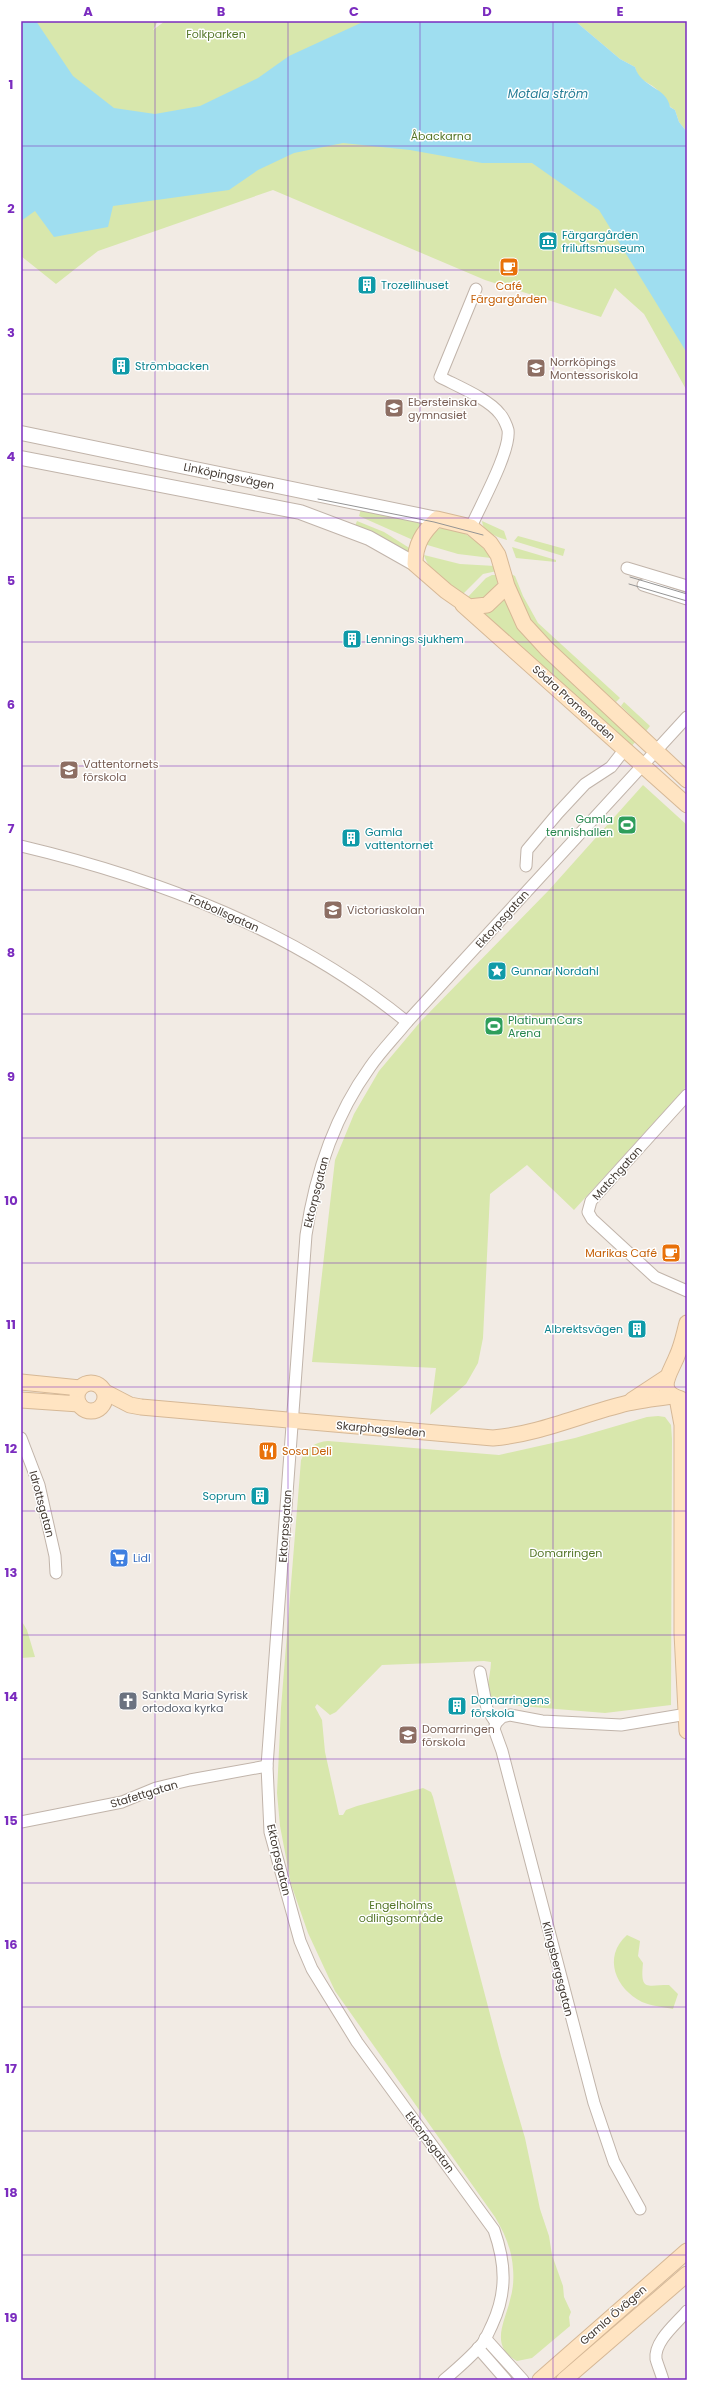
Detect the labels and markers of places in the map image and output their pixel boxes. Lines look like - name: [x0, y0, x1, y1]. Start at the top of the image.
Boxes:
- place label: Färgargården friluftsmuseum: [562, 227, 645, 256]
- museum icon: Färgargården friluftsmuseum: [537, 230, 559, 252]
- cafe icon: Café Färgargården: [498, 256, 520, 278]
- building icon: Trozellihuset: [356, 274, 378, 296]
- place label: Trozellihuset: [381, 277, 449, 293]
- place label: Café Färgargården: [471, 278, 547, 307]
- place label: Norrköpings Montessoriskola: [550, 354, 638, 383]
- building icon: Strömbacken: [110, 355, 132, 377]
- school or university icon: Norrköpings Montessoriskola: [525, 357, 547, 379]
- place label: Strömbacken: [135, 358, 209, 374]
- place label: Ebersteinska gymnasiet: [408, 394, 477, 423]
- school or university icon: Ebersteinska gymnasiet: [383, 397, 405, 419]
- building icon: Lennings sjukhem: [341, 628, 363, 650]
- place label: Lennings sjukhem: [366, 631, 464, 647]
- place label: Vattentornets förskola: [83, 756, 159, 785]
- school or university icon: Vattentornets förskola: [58, 759, 80, 781]
- place label: Gamla tennishallen: [546, 811, 613, 840]
- sports icon: Gamla tennishallen: [616, 814, 638, 836]
- place label: Gamla vattentornet: [365, 824, 434, 853]
- building icon: Gamla vattentornet: [340, 827, 362, 849]
- school or university icon: Victoriaskolan: [322, 899, 344, 921]
- place label: Victoriaskolan: [347, 902, 425, 918]
- place icon: Gunnar Nordahl: [486, 960, 508, 982]
- place label: Gunnar Nordahl: [511, 963, 599, 979]
- place label: PlatinumCars Arena: [508, 1012, 583, 1041]
- sports icon: PlatinumCars Arena: [483, 1015, 505, 1037]
- cafe icon: Marikas Café: [660, 1242, 682, 1264]
- place label: Marikas Café: [585, 1245, 657, 1261]
- building icon: Albrektsvägen: [626, 1318, 648, 1340]
- place label: Albrektsvägen: [544, 1321, 623, 1337]
- restaurant icon: Sosa Deli: [257, 1440, 279, 1462]
- place label: Sosa Deli: [282, 1443, 332, 1459]
- building icon: Soprum: [249, 1485, 271, 1507]
- place label: Soprum: [203, 1488, 246, 1504]
- supermarket icon: Lidl: [108, 1547, 130, 1569]
- place label: Lidl: [133, 1550, 151, 1566]
- place label: Sankta Maria Syrisk ortodoxa kyrka: [142, 1687, 248, 1716]
- church icon: Sankta Maria Syrisk ortodoxa kyrka: [117, 1690, 139, 1712]
- place label: Domarringens förskola: [471, 1692, 550, 1721]
- building icon: Domarringens förskola: [446, 1695, 468, 1717]
- place label: Domarringen förskola: [422, 1721, 495, 1750]
- school or university icon: Domarringen förskola: [397, 1724, 419, 1746]

